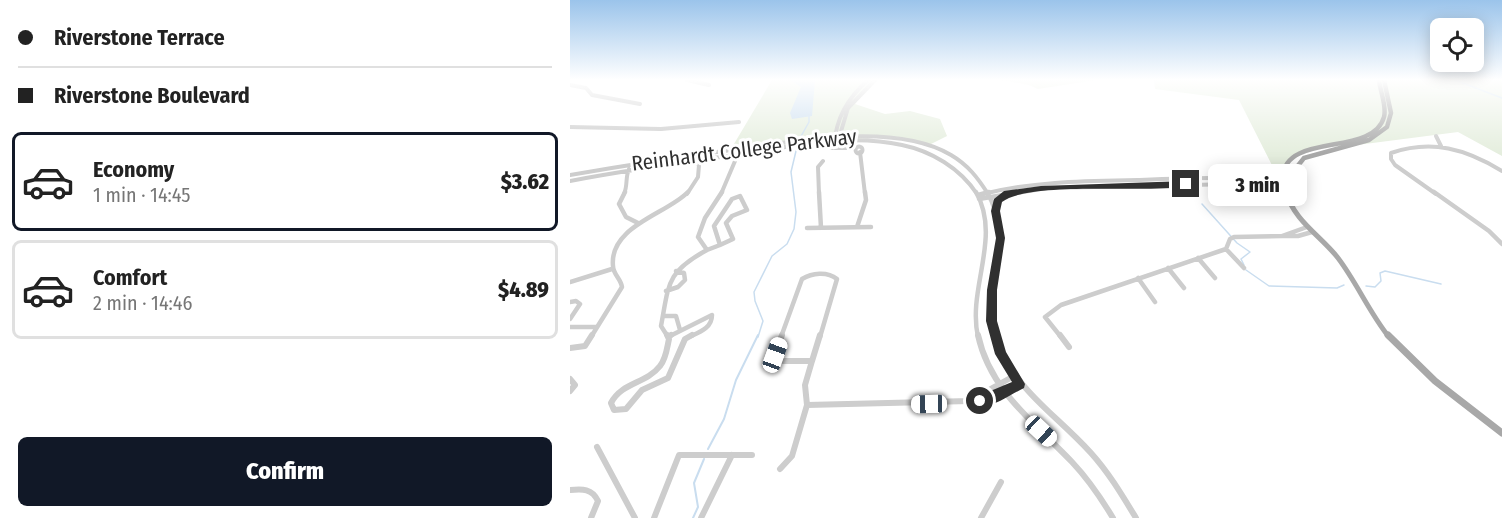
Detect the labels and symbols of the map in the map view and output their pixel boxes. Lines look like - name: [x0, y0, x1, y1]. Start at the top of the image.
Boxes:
- street label: Reinhardt College Parkway: [630, 123, 859, 177]
- callout: 3 min: [1207, 163, 1306, 205]
- route end: [1172, 170, 1199, 197]
- car: [760, 335, 790, 375]
- route start: [966, 387, 993, 414]
- car: [911, 395, 947, 413]
- car: [1022, 412, 1060, 450]

